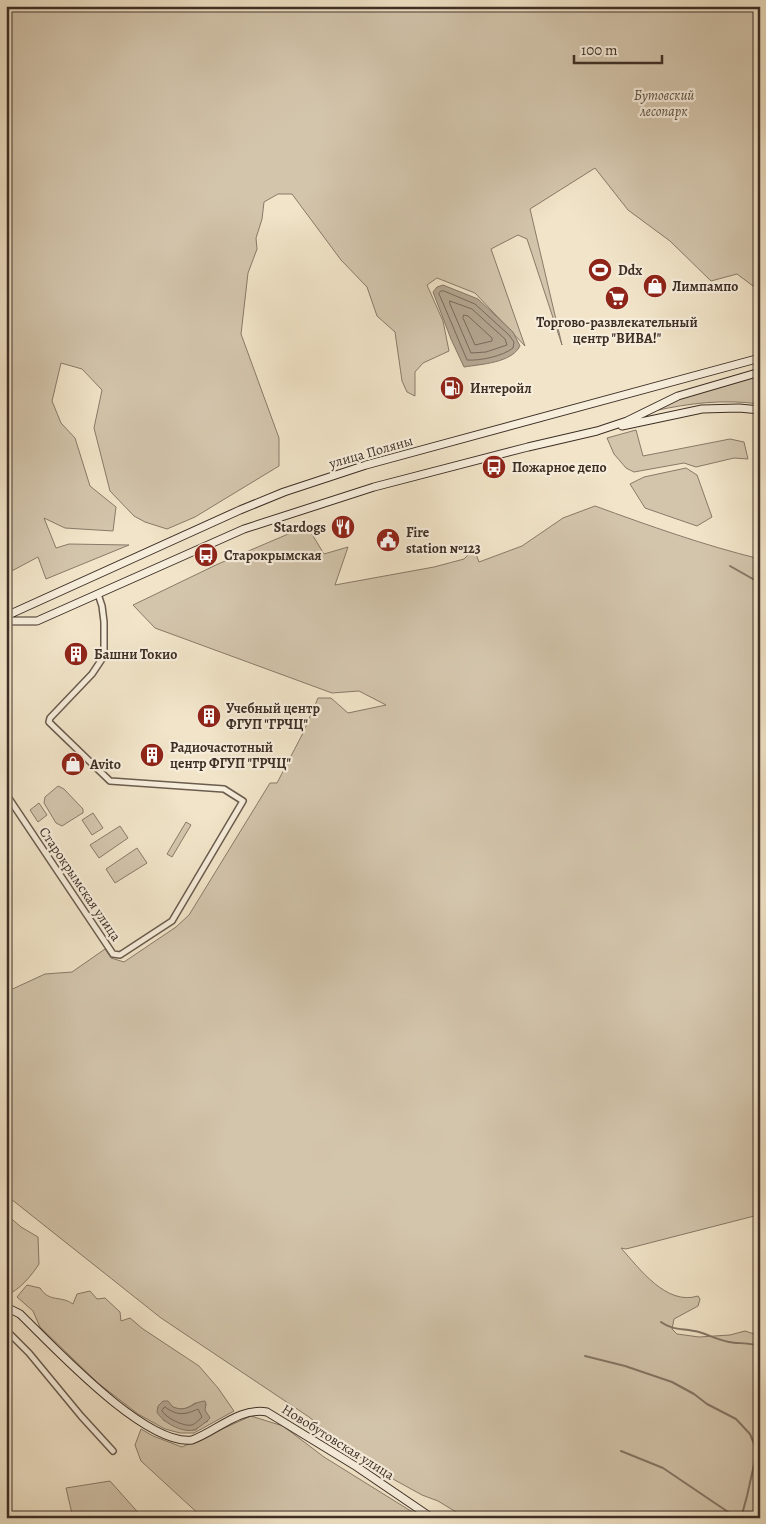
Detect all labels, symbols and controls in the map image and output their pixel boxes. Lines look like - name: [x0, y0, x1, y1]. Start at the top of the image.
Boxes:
- scale bar: [574, 32, 661, 64]
- text: 100 m: [581, 40, 618, 60]
- park label: Бутовский лесопарк: [634, 86, 694, 121]
- sports icon: Ddx: [587, 257, 613, 283]
- place label: Ddx: [618, 261, 642, 280]
- shop icon: Лимпампо: [642, 273, 668, 299]
- place label: Лимпампо: [672, 277, 738, 296]
- supermarket icon: Торгово-развлекательный центр "ВИВА!": [604, 285, 630, 311]
- place label: Торгово-развлекательный центр "ВИВА!": [536, 313, 698, 348]
- fuel station icon: Интеройл: [439, 375, 465, 401]
- place label: Интеройл: [470, 379, 532, 398]
- street label: улица Поляны: [326, 431, 415, 473]
- bus stop icon: Пожарное депо: [481, 454, 507, 480]
- place label: Пожарное депо: [512, 458, 607, 477]
- restaurant icon: Stardogs: [330, 514, 356, 540]
- place label: Stardogs: [274, 518, 326, 537]
- place label: Fire station №123: [406, 523, 481, 558]
- public building icon: Fire station №123: [375, 527, 401, 553]
- bus stop icon: Старокрымская: [193, 542, 219, 568]
- place label: Старокрымская: [224, 546, 322, 565]
- building icon: Башни Токио: [63, 641, 89, 667]
- place label: Башни Токио: [94, 645, 177, 664]
- place label: Учебный центр ФГУП "ГРЧЦ": [226, 699, 320, 734]
- building icon: Учебный центр ФГУП "ГРЧЦ": [196, 703, 222, 729]
- place label: Радиочастотный центр ФГУП "ГРЧЦ": [170, 738, 291, 773]
- building icon: Радиочастотный центр ФГУП "ГРЧЦ": [139, 742, 165, 768]
- shop icon: Avito: [60, 751, 86, 777]
- place label: Avito: [89, 755, 121, 774]
- street label: Старокрымская улица: [35, 823, 126, 945]
- street label: Новобутовская улица: [278, 1400, 398, 1485]

